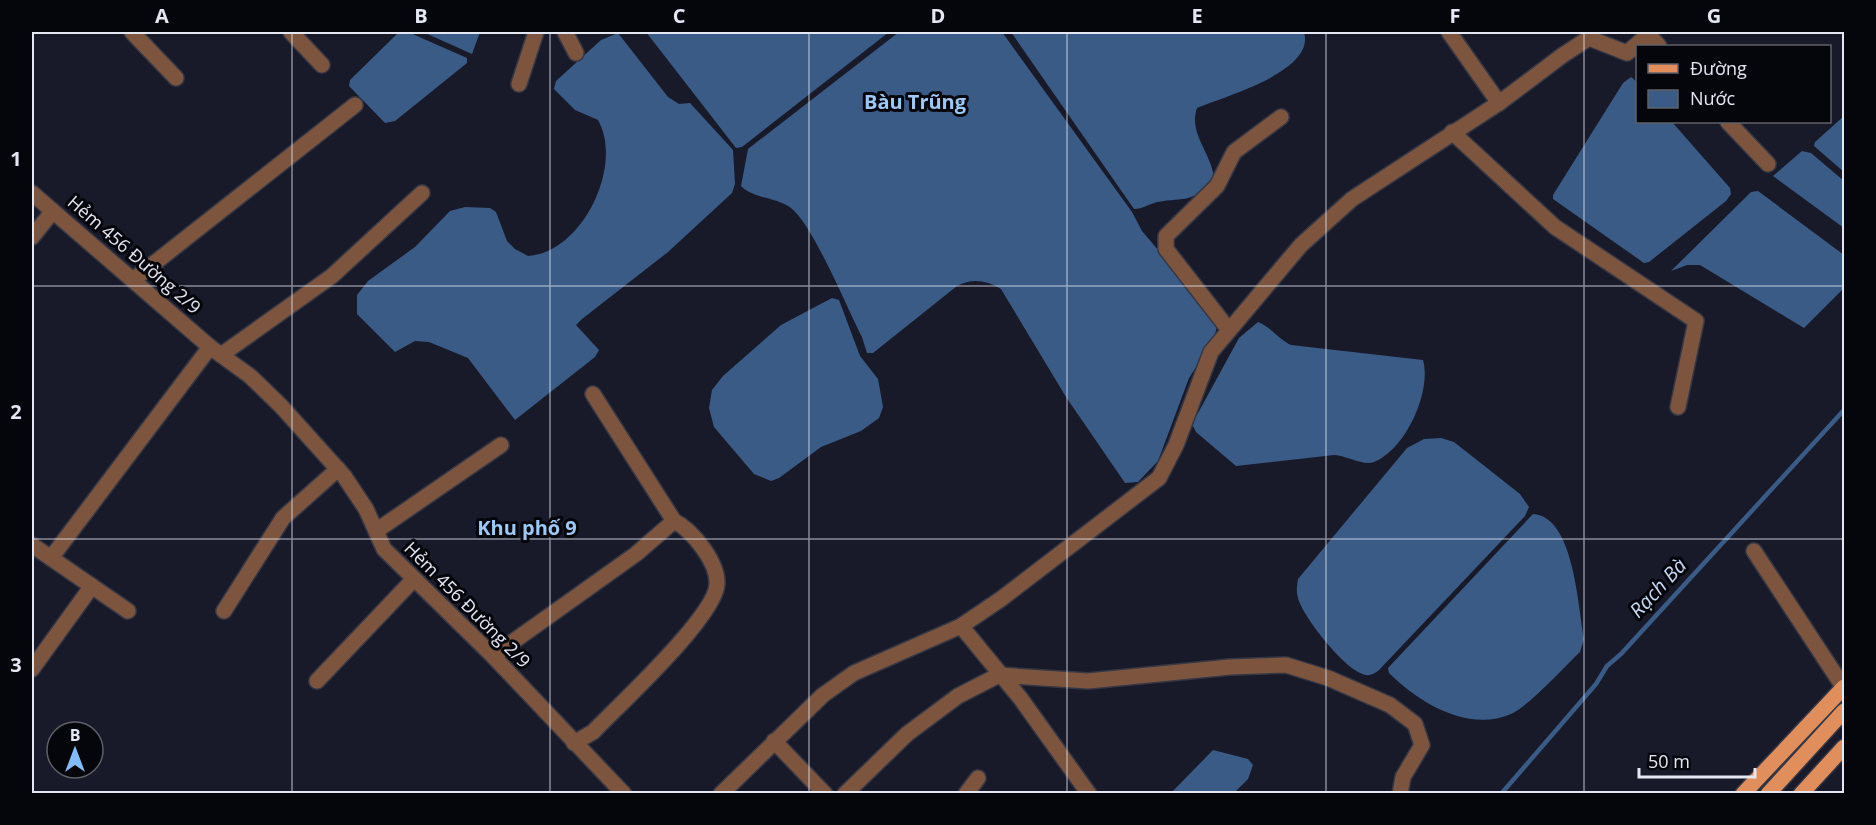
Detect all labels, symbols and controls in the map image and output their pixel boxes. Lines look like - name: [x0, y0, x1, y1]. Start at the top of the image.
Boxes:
- text: A: [155, 2, 169, 29]
- text: B: [414, 2, 428, 29]
- text: C: [673, 2, 686, 29]
- text: D: [931, 2, 945, 29]
- text: E: [1191, 2, 1203, 29]
- text: F: [1450, 2, 1460, 29]
- text: G: [1707, 2, 1721, 29]
- legend: [1636, 45, 1831, 123]
- text: Đường: [1690, 56, 1747, 80]
- text: Nước: [1690, 86, 1735, 110]
- district label: Bàu Trũng: [864, 88, 967, 115]
- text: 1: [10, 145, 22, 172]
- street label: Hẻm 456 Đường 2/9: [63, 190, 206, 319]
- text: 2: [10, 398, 22, 425]
- district label: Khu phố 9: [477, 514, 577, 541]
- street label: Hẻm 456 Đường 2/9: [399, 536, 536, 673]
- water label: Rạch Bà: [1623, 552, 1692, 623]
- text: 3: [10, 651, 22, 678]
- north arrow: [45, 720, 105, 780]
- text: B: [70, 724, 80, 746]
- scale bar: [1639, 741, 1754, 779]
- text: 50 m: [1648, 749, 1690, 773]

